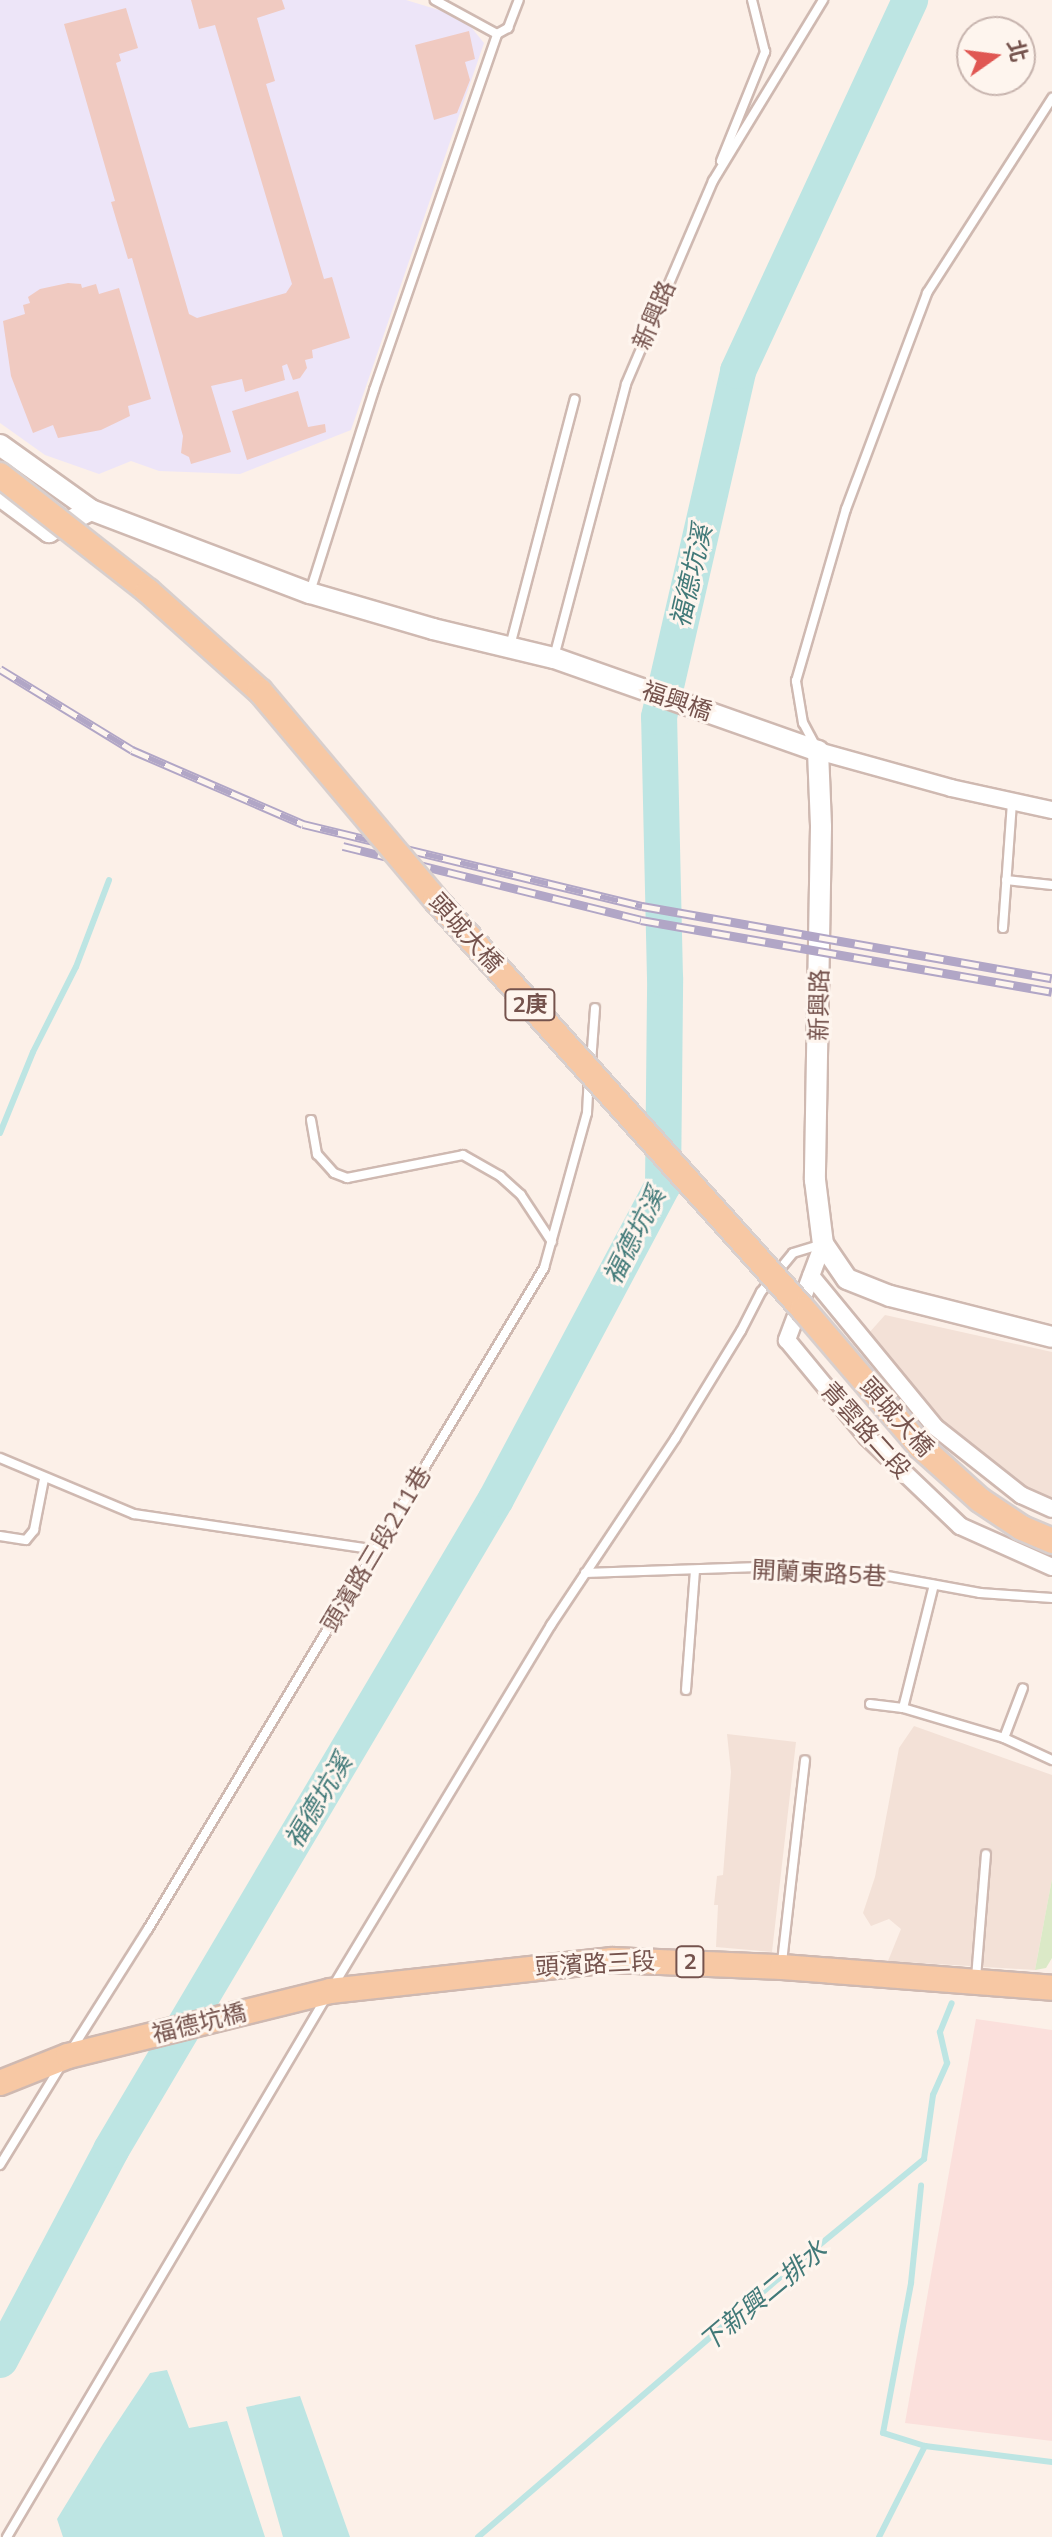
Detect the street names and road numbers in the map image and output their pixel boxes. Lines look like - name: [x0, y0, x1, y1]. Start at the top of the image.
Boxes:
- street label: 新興路: [627, 276, 681, 354]
- street label: 福興橋: [638, 676, 716, 726]
- street label: 頭城大橋: [423, 888, 509, 978]
- street label: 新興路: [804, 969, 834, 1041]
- road number: 2庚: [504, 987, 556, 1023]
- street label: 頭城大橋: [854, 1372, 940, 1462]
- street label: 青雲路二段: [815, 1376, 917, 1484]
- street label: 頭濱路三段211巷: [315, 1461, 437, 1637]
- street label: 開蘭東路5巷: [751, 1555, 887, 1591]
- road number: 2: [674, 1944, 706, 1980]
- street label: 頭濱路三段: [534, 1946, 656, 1982]
- street label: 福德坑橋: [149, 1997, 249, 2049]

